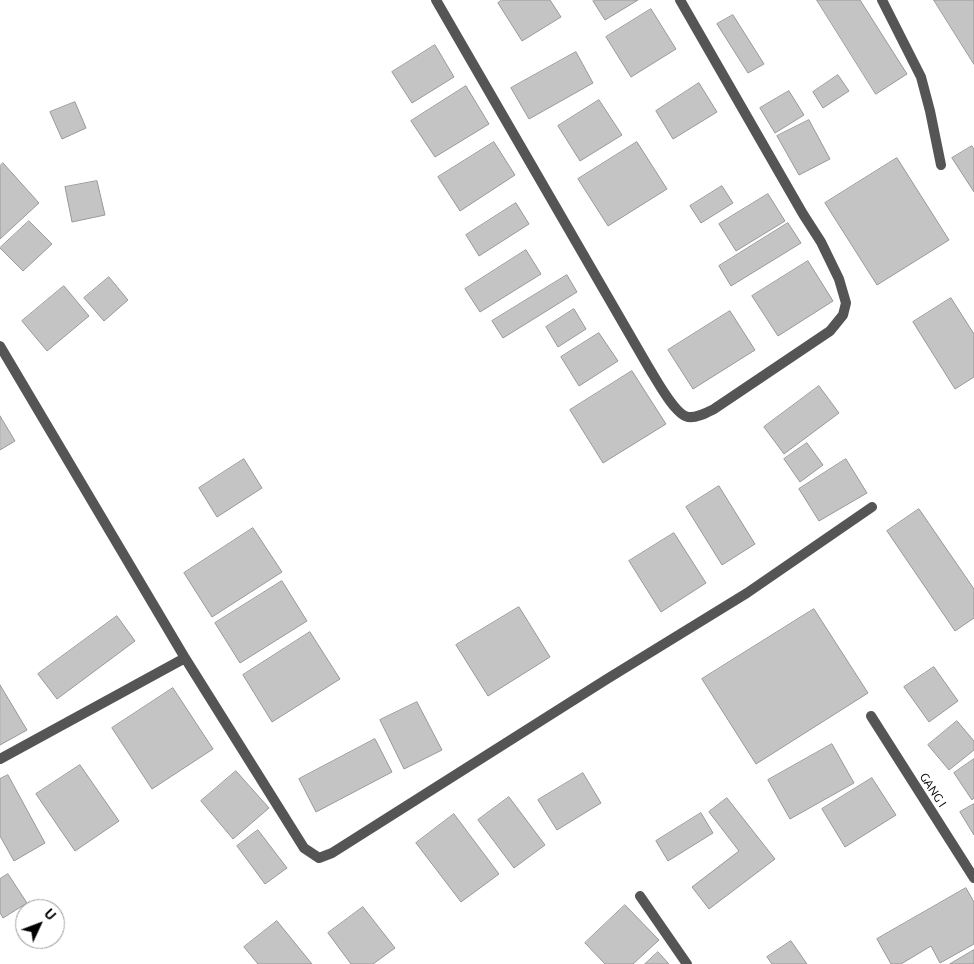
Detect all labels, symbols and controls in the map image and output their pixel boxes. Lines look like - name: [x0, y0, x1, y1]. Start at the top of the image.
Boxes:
- street label: GANG I: [917, 770, 949, 810]
- north arrow: [15, 899, 65, 949]
- text: U: [41, 905, 59, 923]

